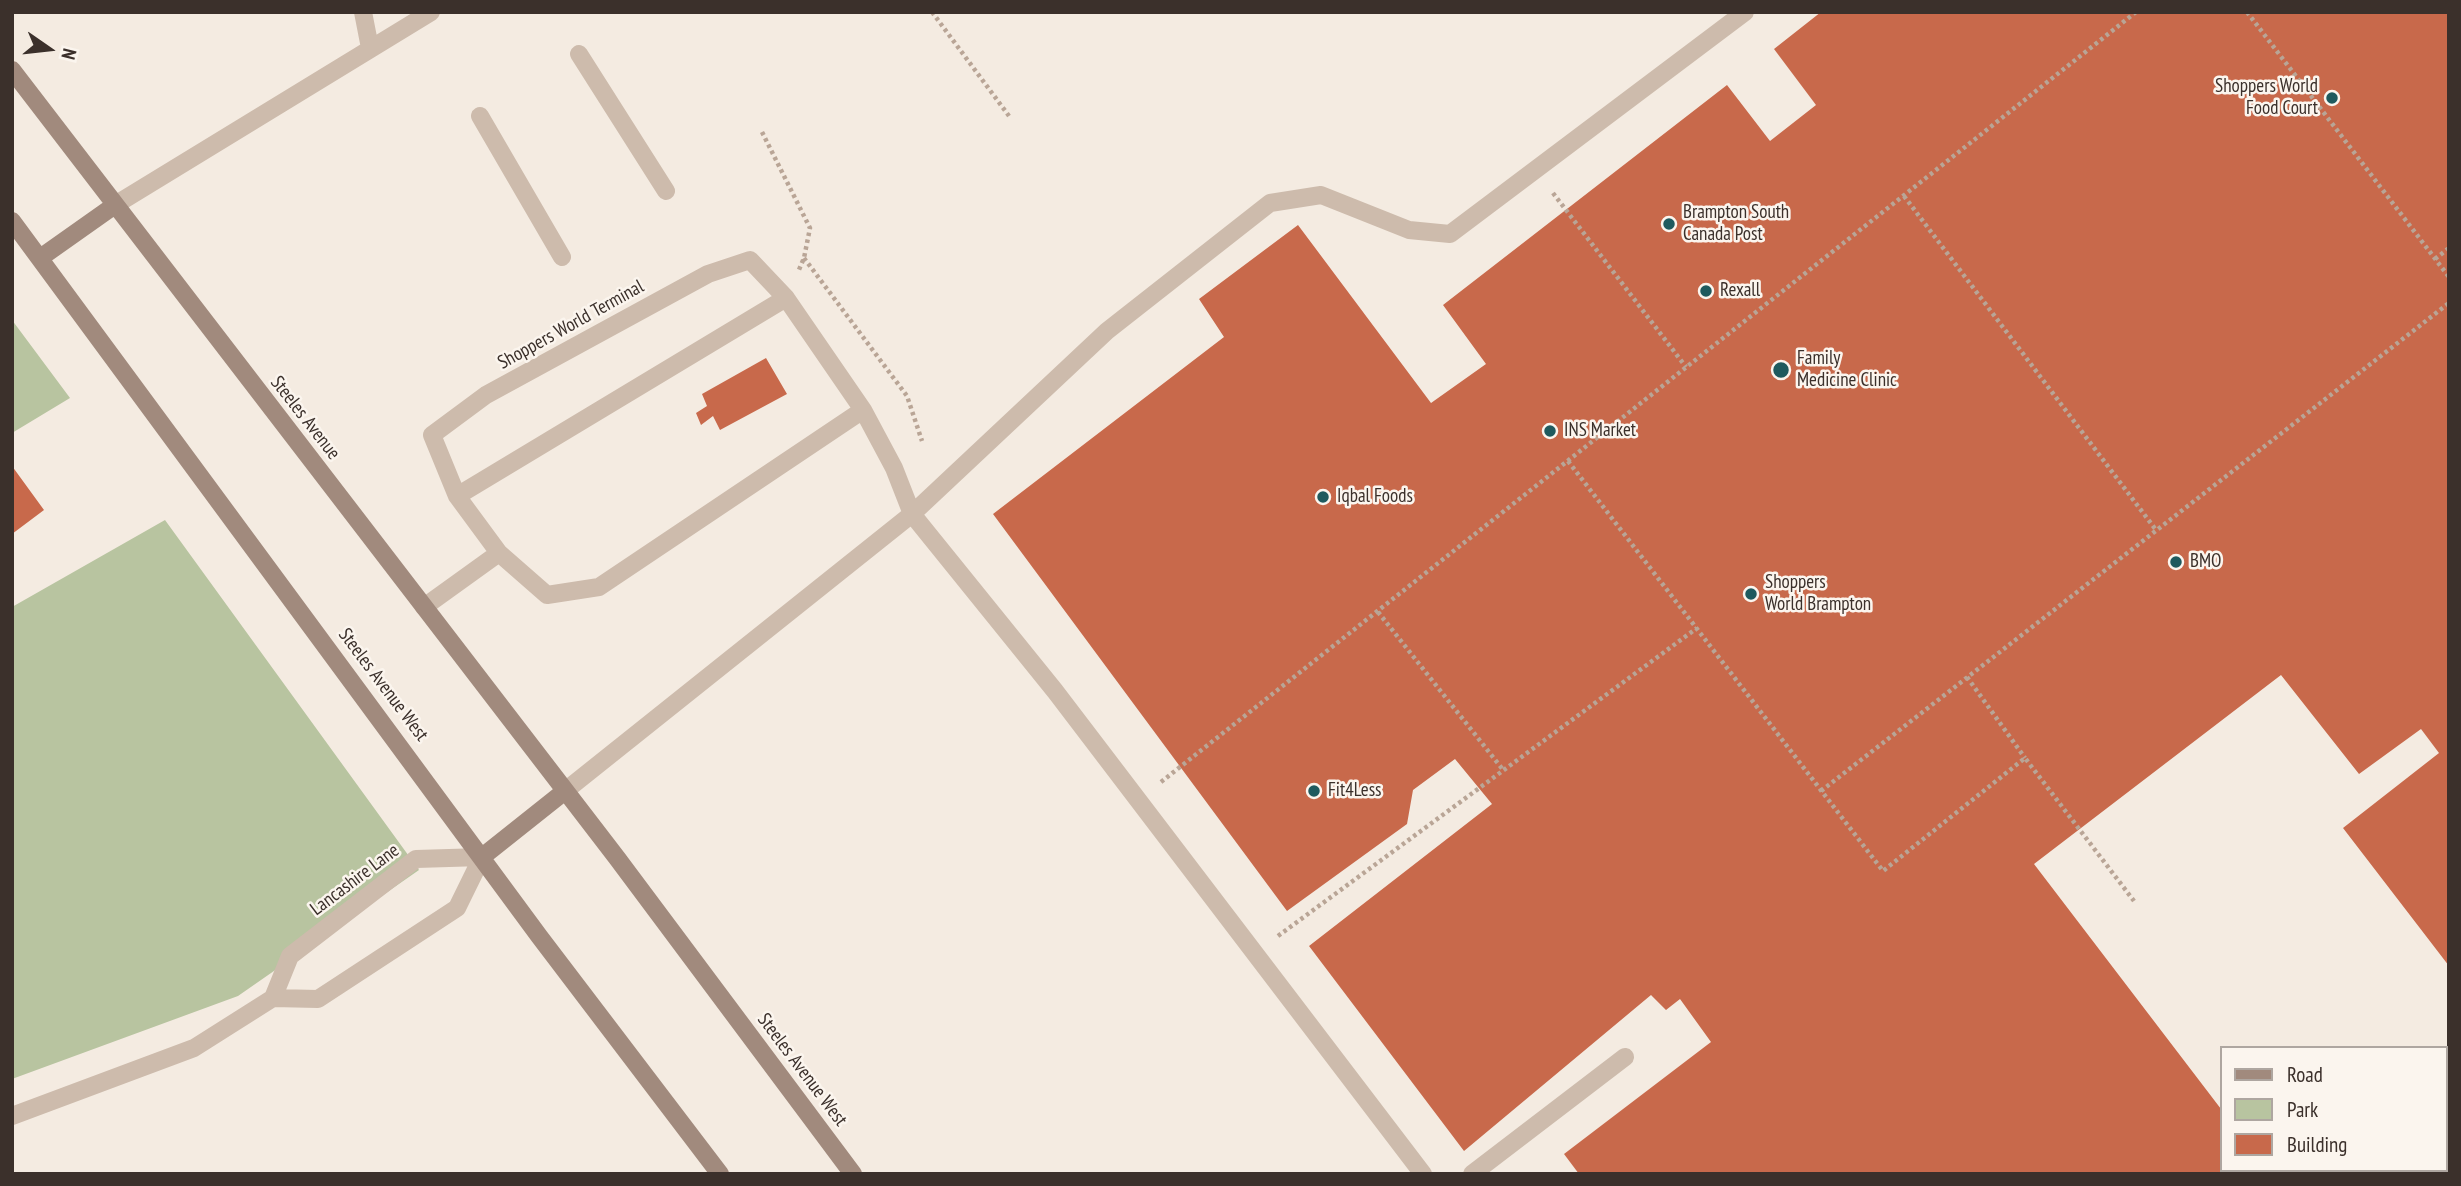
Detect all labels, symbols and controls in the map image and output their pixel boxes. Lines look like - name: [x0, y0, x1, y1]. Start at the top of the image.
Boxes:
- north arrow: [14, 14, 84, 84]
- text: N: [56, 46, 82, 62]
- place label: Shoppers World Food Court: [2215, 76, 2318, 120]
- marker: Shoppers World Food Court: [2324, 90, 2340, 106]
- place label: Brampton South Canada Post: [1683, 202, 1789, 246]
- marker: Brampton South Canada Post: [1661, 216, 1677, 232]
- street label: Shoppers World Terminal: [494, 275, 648, 375]
- place label: Rexall: [1720, 280, 1760, 302]
- marker: Rexall: [1698, 283, 1714, 299]
- place label: Family Medicine Clinic: [1797, 348, 1897, 392]
- marker: Family Medicine Clinic: [1771, 360, 1791, 380]
- street label: Steeles Avenue: [265, 372, 345, 464]
- place label: INS Market: [1564, 420, 1636, 442]
- marker: INS Market: [1542, 423, 1558, 439]
- place label: Iqbal Foods: [1337, 486, 1413, 508]
- marker: Iqbal Foods: [1315, 489, 1331, 505]
- place label: BMO: [2190, 551, 2221, 573]
- marker: BMO: [2168, 554, 2184, 570]
- place label: Shoppers World Brampton: [1765, 572, 1871, 616]
- marker: Shoppers World Brampton: [1743, 586, 1759, 602]
- street label: Steeles Avenue West: [333, 624, 433, 746]
- place label: Fit4Less: [1328, 780, 1381, 802]
- marker: Fit4Less: [1306, 783, 1322, 799]
- street label: Lancashire Lane: [306, 839, 404, 921]
- street label: Steeles Avenue West: [752, 1009, 852, 1131]
- legend: [2220, 1046, 2447, 1172]
- text: Road: [2287, 1061, 2323, 1088]
- text: Park: [2287, 1096, 2318, 1123]
- text: Building: [2287, 1131, 2347, 1158]

